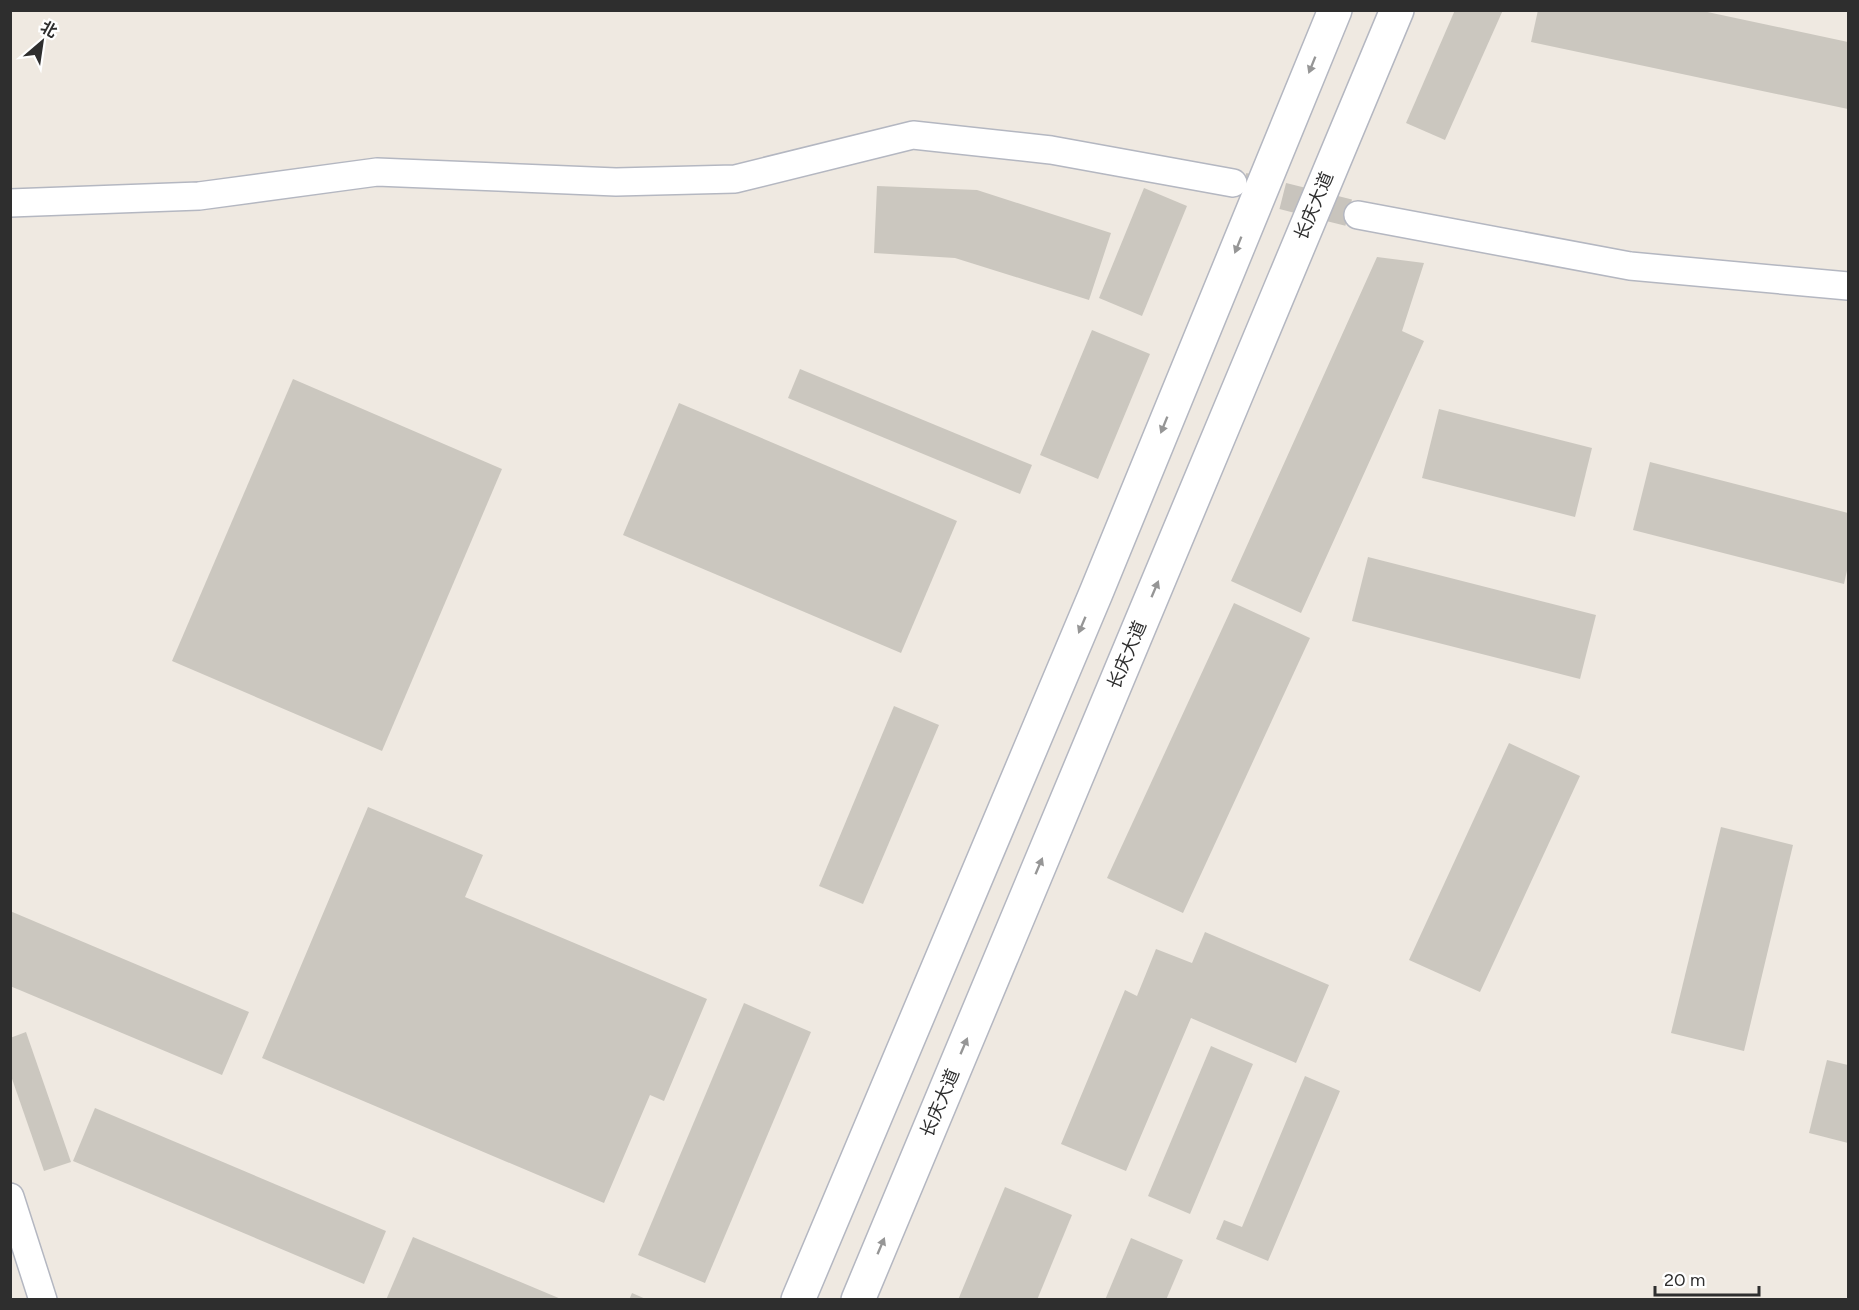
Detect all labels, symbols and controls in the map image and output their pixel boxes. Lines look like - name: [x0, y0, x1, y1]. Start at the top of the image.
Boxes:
- north arrow: [12, 12, 72, 72]
- text: 北: [37, 17, 61, 42]
- one-way arrow: [1307, 56, 1317, 74]
- street label: 长庆大道: [1290, 169, 1338, 243]
- one-way arrow: [1233, 236, 1242, 254]
- one-way arrow: [1159, 417, 1169, 435]
- one-way arrow: [1150, 581, 1159, 598]
- one-way arrow: [1077, 617, 1087, 635]
- street label: 长庆大道: [1103, 618, 1151, 692]
- one-way arrow: [1034, 857, 1044, 875]
- one-way arrow: [959, 1037, 969, 1055]
- street label: 长庆大道: [916, 1066, 964, 1140]
- one-way arrow: [876, 1236, 886, 1254]
- scale bar: [1655, 1259, 1758, 1297]
- text: 20 m: [1664, 1269, 1705, 1291]

